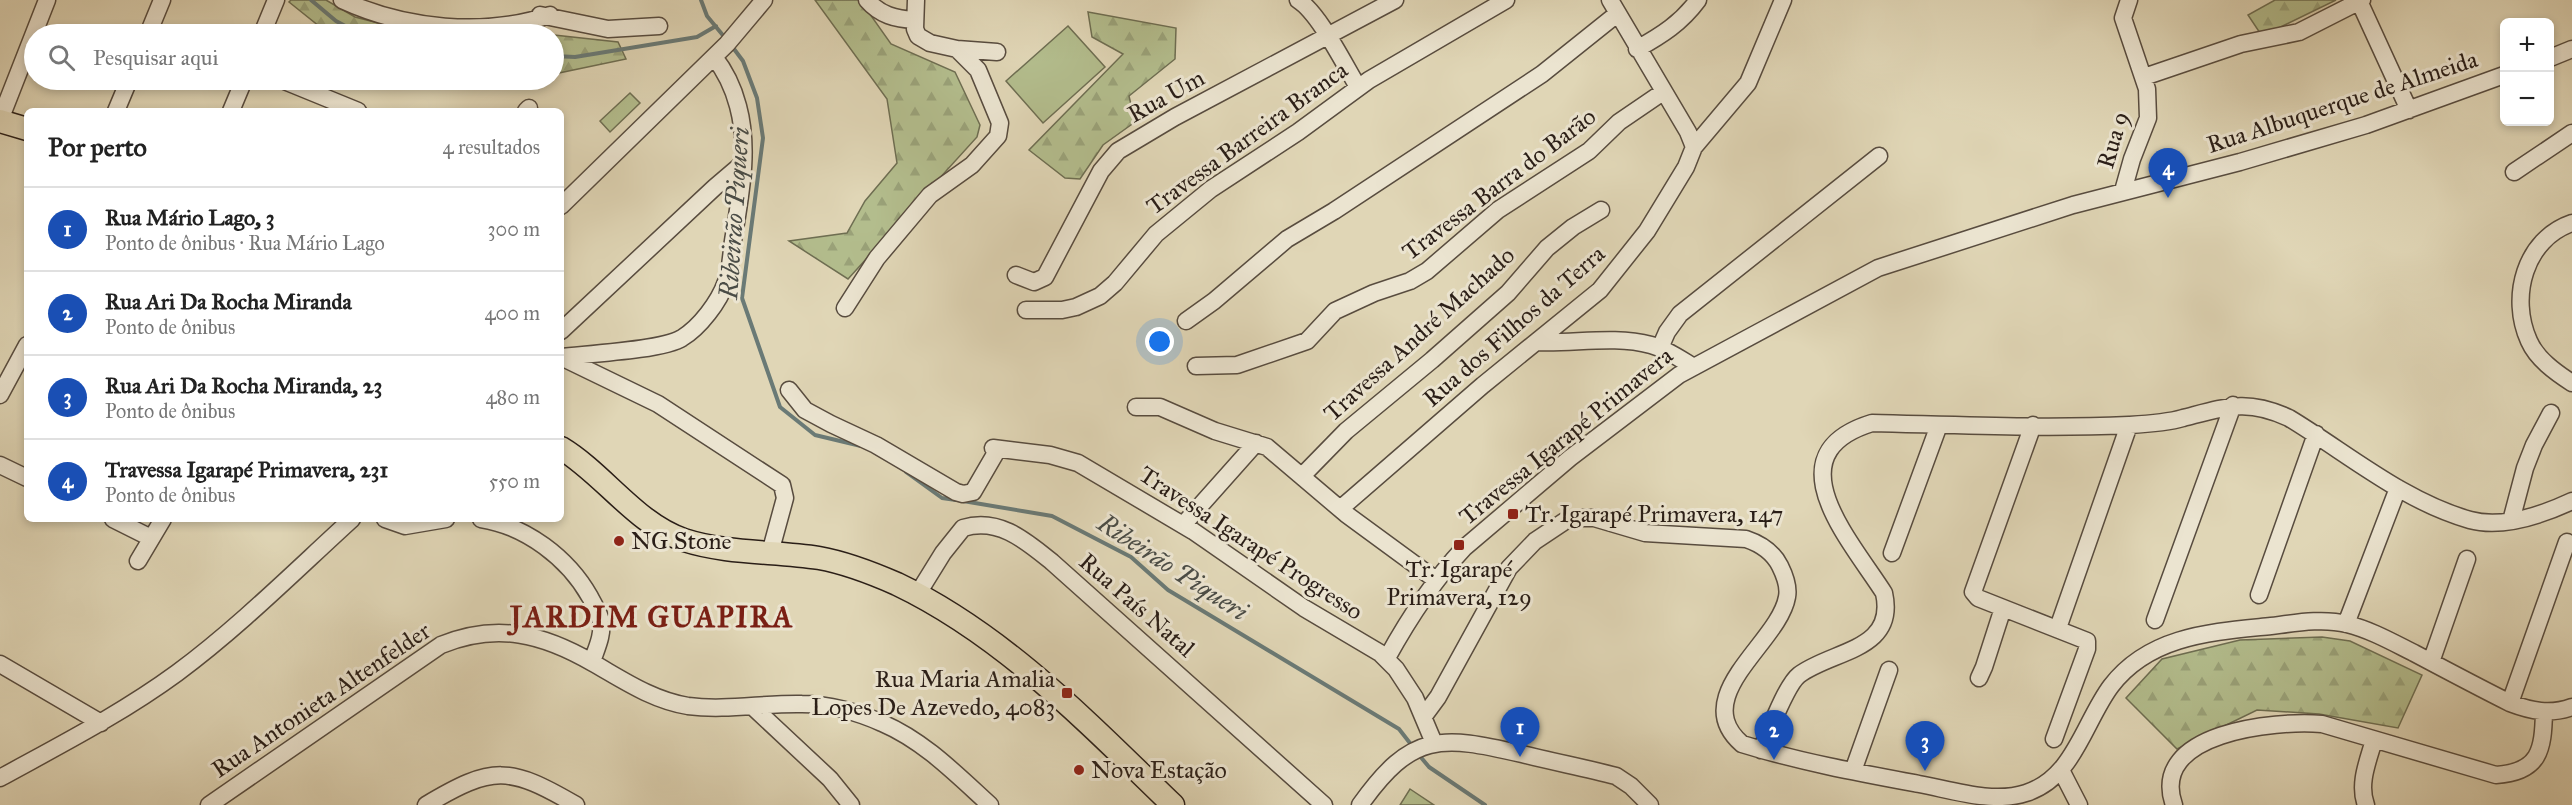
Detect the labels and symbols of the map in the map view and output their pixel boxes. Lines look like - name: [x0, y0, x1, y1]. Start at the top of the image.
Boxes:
- street label: Rua Albuquerque de Almeida: [2203, 44, 2482, 160]
- street label: Travessa Barreira Branca: [1140, 54, 1354, 221]
- street label: Rua Um: [1122, 63, 1210, 129]
- street label: Travessa Barra do Barão: [1396, 101, 1602, 267]
- street label: Rua 9: [2090, 108, 2136, 172]
- water label: Ribeirão Piqueri: [712, 125, 756, 301]
- pin: 4: [2148, 148, 2188, 198]
- street label: Rua dos Filhos da Terra: [1417, 238, 1612, 413]
- street label: Travessa André Machado: [1317, 240, 1521, 428]
- your location: [1145, 327, 1174, 356]
- street label: Travessa Igarapé Primavera: [1453, 340, 1680, 531]
- street label: Travessa Igarapé Progresso: [1133, 459, 1369, 627]
- place label: Tr. Igarapé Primavera, 147: [1525, 499, 1783, 529]
- water label: Ribeirão Piqueri: [1091, 506, 1255, 628]
- marker: Tr. Igarapé Primavera, 147: [1506, 507, 1520, 521]
- place label: NG Stone: [631, 526, 731, 556]
- marker: NG Stone: [612, 534, 626, 548]
- marker: Tr. Igarapé Primavera, 129: [1452, 538, 1466, 552]
- street label: Rua País Natal: [1073, 547, 1201, 664]
- place label: Tr. Igarapé Primavera, 129: [1386, 554, 1532, 612]
- district label: JARDIM GUAPIRA: [506, 599, 794, 636]
- street label: Rua Antonieta Altenfelder: [206, 616, 436, 784]
- place label: Rua Maria Amalia Lopes De Azevedo, 4083: [811, 664, 1056, 722]
- marker: Rua Maria Amalia Lopes De Azevedo, 4083: [1060, 686, 1074, 700]
- pin: 1: [1500, 708, 1540, 757]
- pin: 2: [1754, 710, 1794, 760]
- pin: 3: [1906, 722, 1944, 771]
- place label: Nova Estação: [1091, 755, 1227, 785]
- marker: Nova Estação: [1072, 763, 1086, 777]

